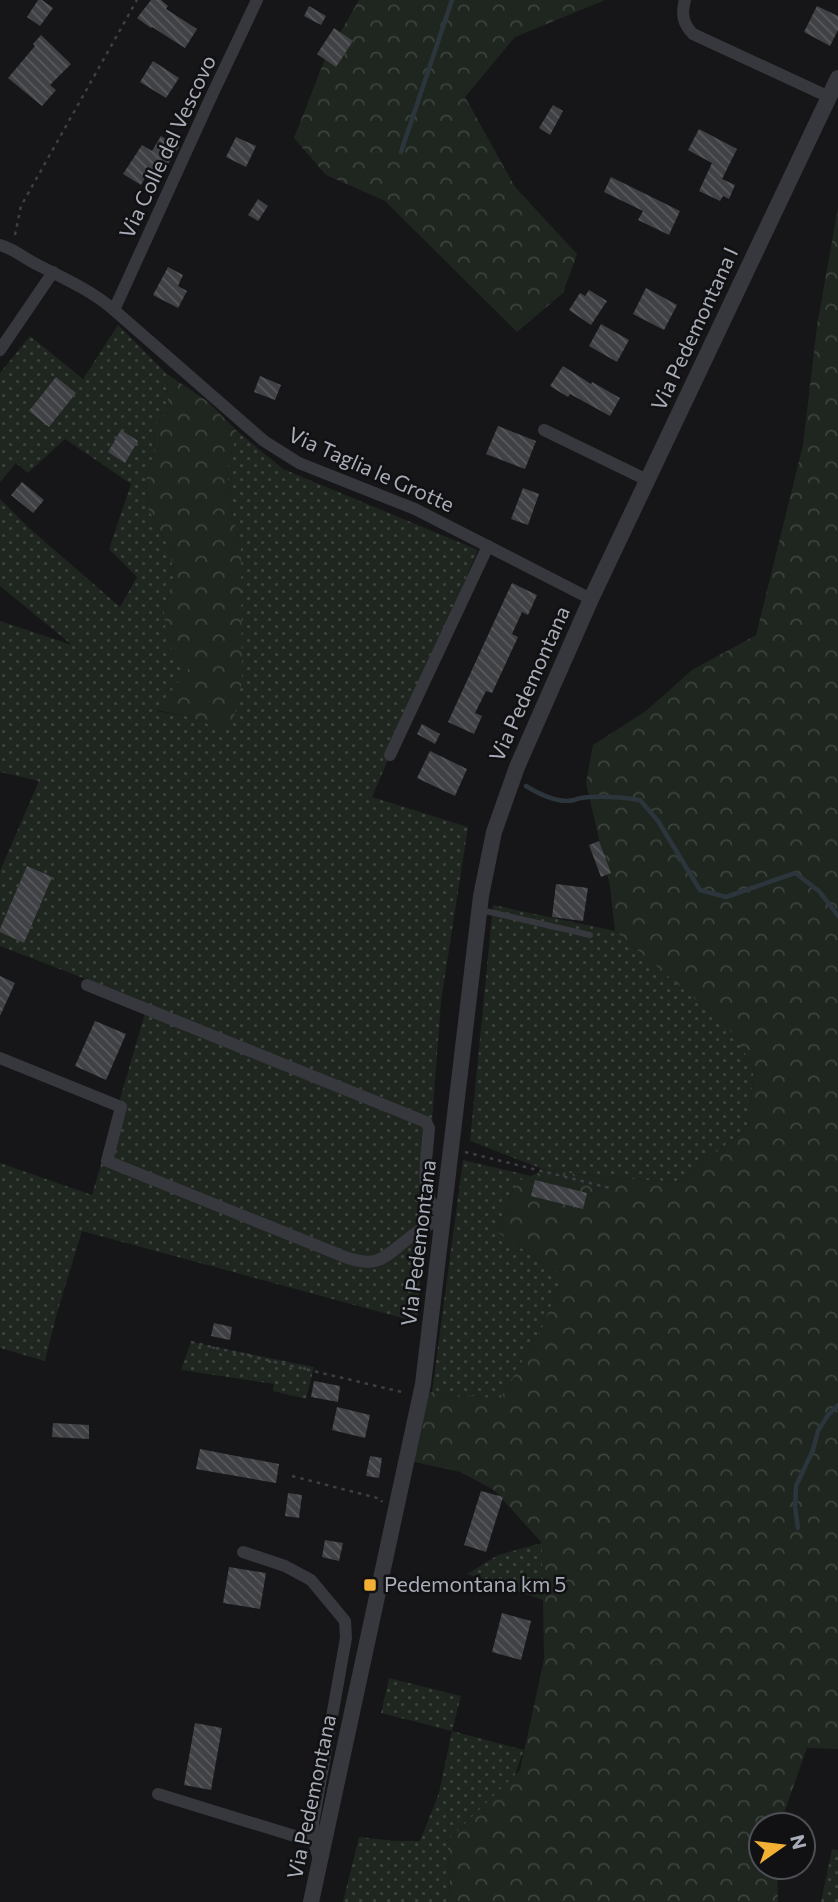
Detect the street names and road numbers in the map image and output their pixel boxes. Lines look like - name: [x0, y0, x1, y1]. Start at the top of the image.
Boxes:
- street label: Via Colle del Vescovo: [113, 51, 220, 242]
- street label: Via Pedemontana I: [645, 243, 742, 414]
- street label: Via Taglia le Grotte: [285, 421, 458, 516]
- street label: Via Pedemontana: [483, 602, 574, 765]
- street label: Via Pedemontana: [395, 1158, 440, 1327]
- street label: Via Pedemontana: [281, 1712, 340, 1881]

